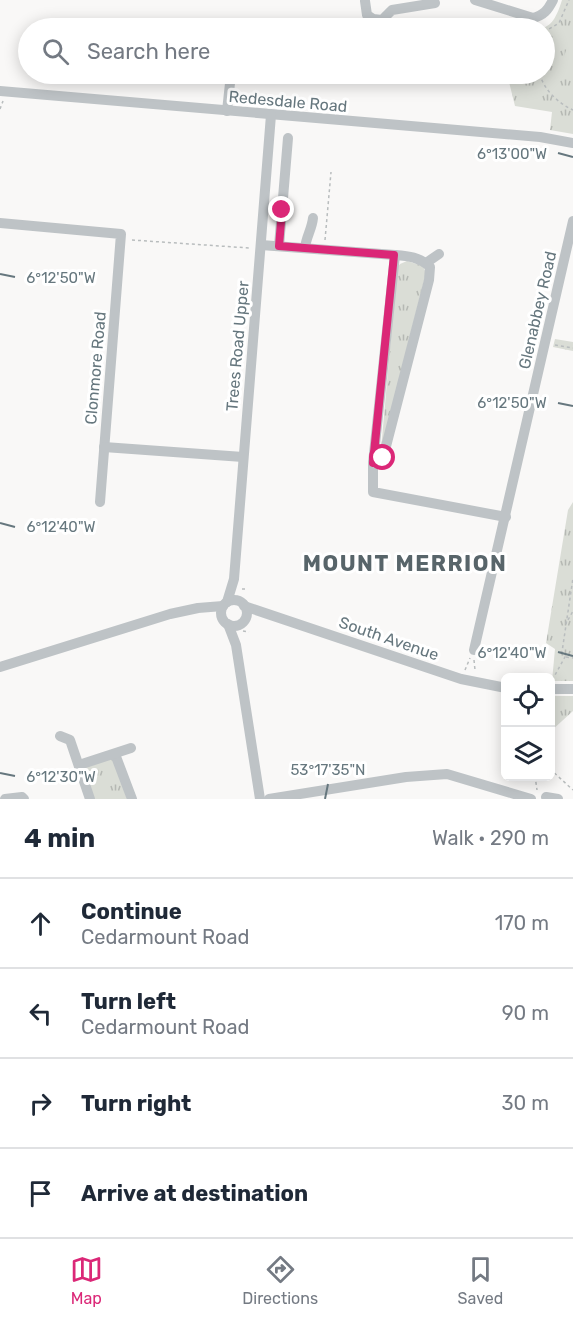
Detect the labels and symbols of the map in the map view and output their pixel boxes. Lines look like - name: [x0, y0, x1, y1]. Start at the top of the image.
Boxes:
- street label: Redesdale Road: [228, 87, 348, 116]
- text: 6°13'00"W: [477, 145, 547, 163]
- route end: [268, 196, 294, 222]
- street label: Glenabbey Road: [515, 249, 560, 371]
- text: 6°12'50"W: [26, 269, 96, 287]
- street label: Trees Road Upper: [222, 280, 253, 412]
- street label: Clonmore Road: [81, 311, 110, 425]
- text: 6°12'50"W: [477, 394, 547, 412]
- route start: [369, 444, 395, 470]
- text: 6°12'40"W: [26, 518, 96, 536]
- district label: MOUNT MERRION: [303, 550, 507, 577]
- street label: South Avenue: [336, 613, 441, 664]
- text: 6°12'40"W: [477, 644, 547, 662]
- text: 53°17'35"N: [290, 761, 366, 779]
- text: 6°12'30"W: [26, 768, 96, 786]

